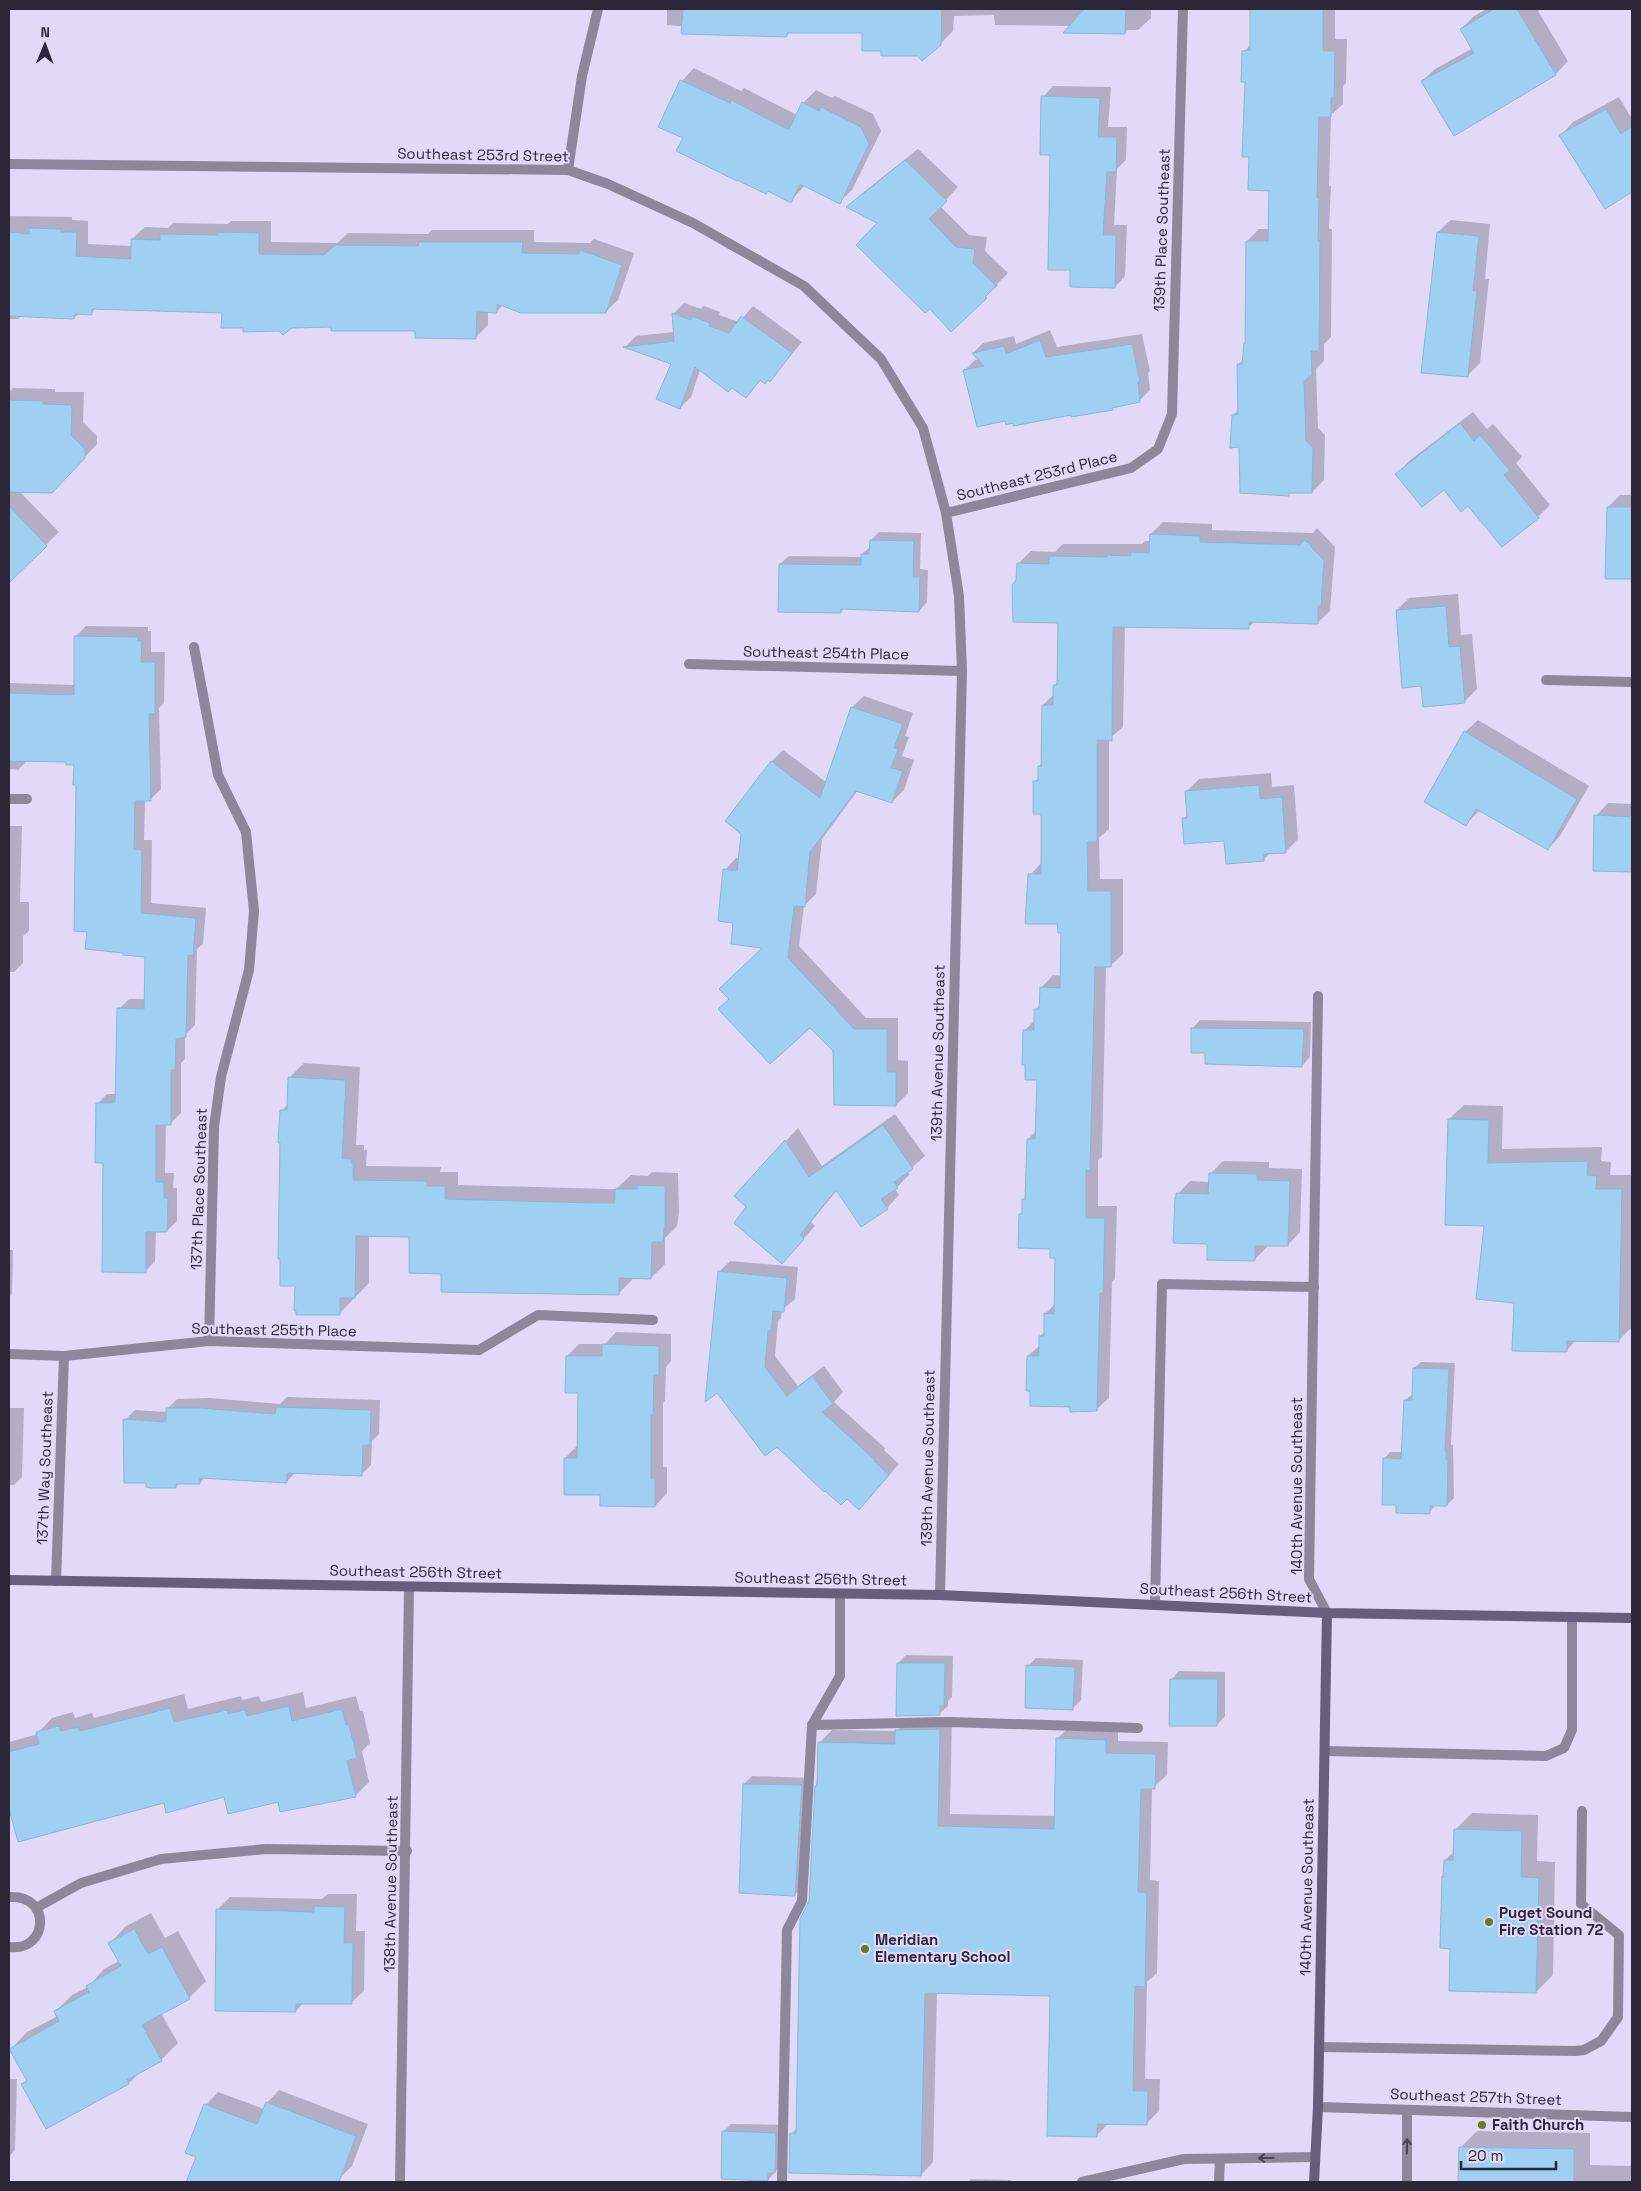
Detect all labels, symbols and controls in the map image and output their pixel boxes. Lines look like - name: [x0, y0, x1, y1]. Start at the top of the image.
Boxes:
- north arrow: [20, 20, 70, 70]
- text: N: [40, 23, 50, 41]
- street label: Southeast 253rd Street: [397, 144, 569, 165]
- street label: 139th Place Southeast: [1149, 148, 1174, 312]
- street label: Southeast 253rd Place: [955, 446, 1119, 505]
- street label: Southeast 254th Place: [743, 642, 909, 663]
- street label: 139th Avenue Southeast: [926, 964, 949, 1142]
- street label: 137th Place Southeast: [186, 1107, 211, 1270]
- street label: Southeast 255th Place: [191, 1319, 357, 1340]
- street label: 139th Avenue Southeast: [916, 1369, 939, 1547]
- street label: 137th Way Southeast: [32, 1391, 57, 1545]
- street label: 140th Avenue Southeast: [1287, 1397, 1306, 1575]
- street label: Southeast 256th Street: [330, 1560, 503, 1583]
- street label: Southeast 256th Street: [735, 1567, 908, 1590]
- street label: Southeast 256th Street: [1139, 1578, 1313, 1607]
- street label: 138th Avenue Southeast: [379, 1795, 402, 1973]
- street label: 140th Avenue Southeast: [1295, 1798, 1318, 1976]
- place label: Puget Sound Fire Station 72: [1499, 1903, 1604, 1939]
- marker: Puget Sound Fire Station 72: [1483, 1916, 1495, 1928]
- place label: Meridian Elementary School: [875, 1930, 1010, 1966]
- marker: Meridian Elementary School: [859, 1943, 871, 1955]
- street label: Southeast 257th Street: [1390, 2084, 1562, 2109]
- place label: Faith Church: [1492, 2115, 1584, 2134]
- marker: Faith Church: [1476, 2119, 1488, 2131]
- one-way arrow: [1402, 2138, 1412, 2154]
- scale bar: [1461, 2138, 1556, 2170]
- text: 20 m: [1468, 2146, 1503, 2165]
- one-way arrow: [1258, 2153, 1274, 2163]

